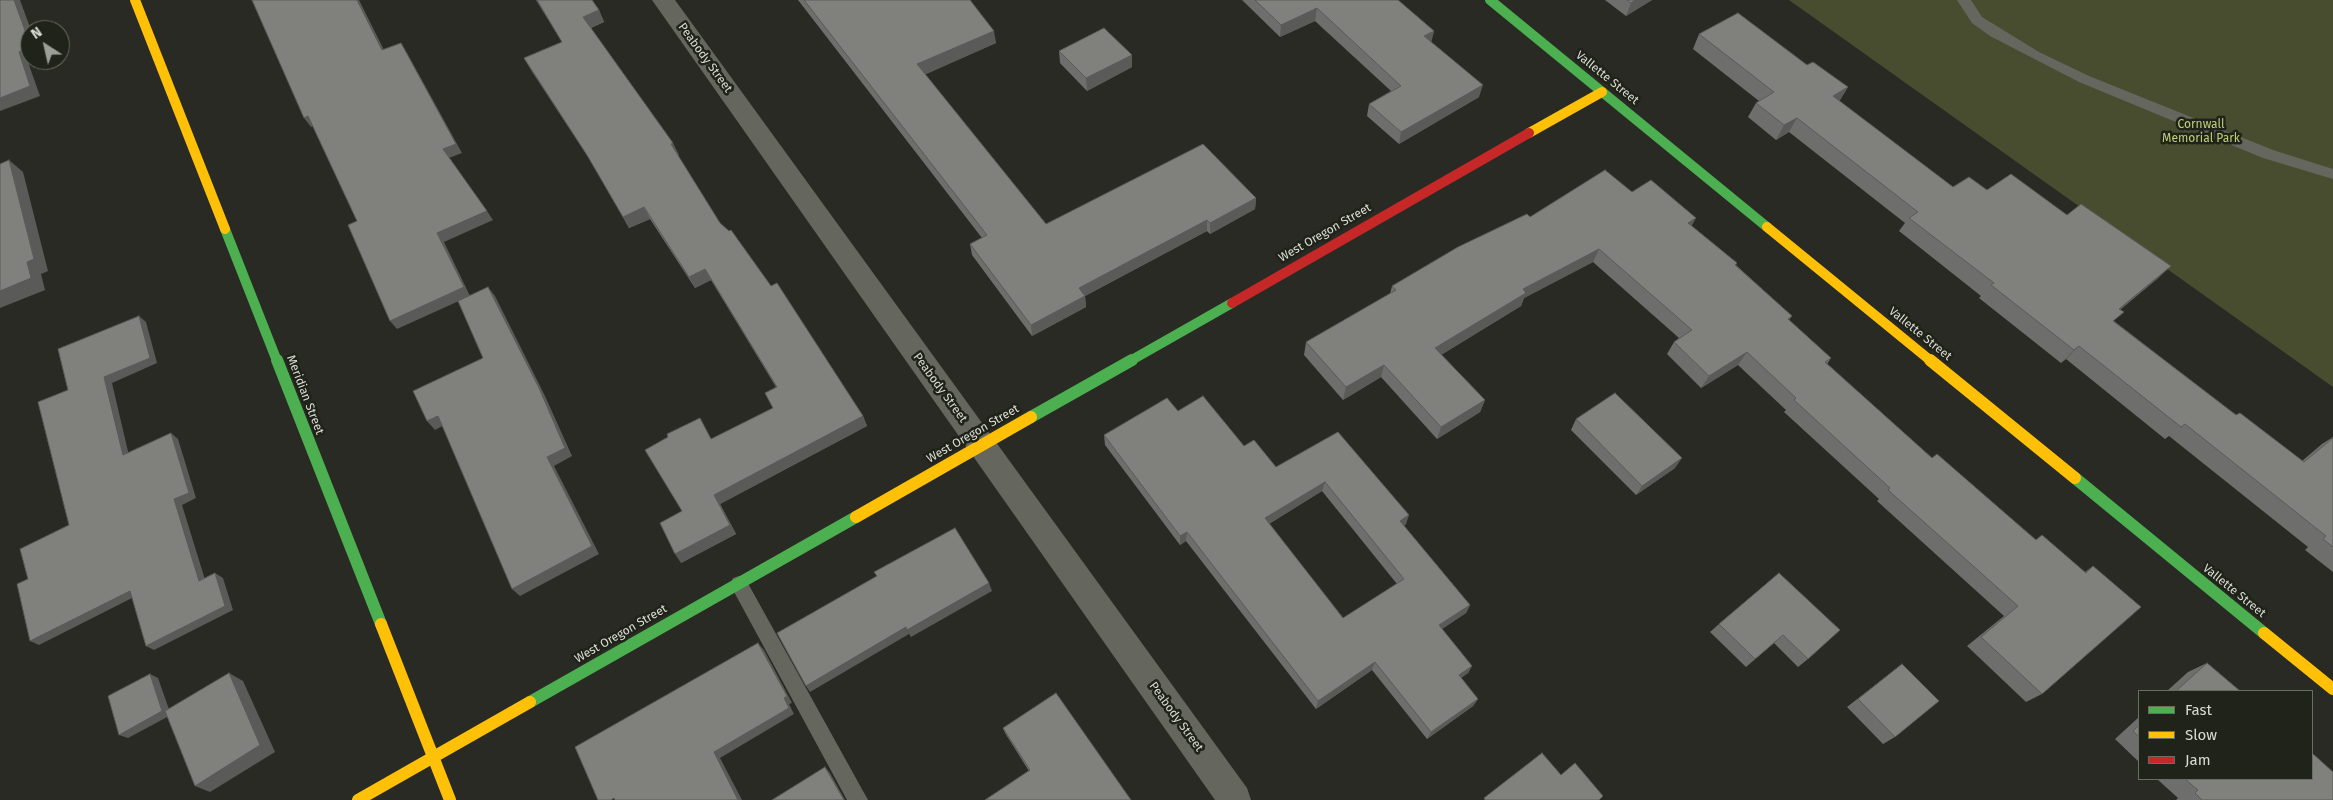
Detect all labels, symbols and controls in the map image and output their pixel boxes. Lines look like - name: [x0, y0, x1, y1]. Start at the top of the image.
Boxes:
- north arrow: [20, 20, 70, 70]
- street label: Peabody Street: [675, 20, 735, 96]
- text: N: [28, 23, 45, 43]
- street label: Vallette Street: [1573, 48, 1641, 108]
- park label: Cornwall Memorial Park: [2162, 118, 2240, 146]
- street label: West Oregon Street: [1276, 201, 1374, 265]
- street label: Vallette Street: [1886, 304, 1954, 364]
- street label: Peabody Street: [910, 350, 970, 426]
- street label: Meridian Street: [283, 353, 327, 437]
- street label: West Oregon Street: [924, 402, 1022, 466]
- street label: Vallette Street: [2200, 561, 2268, 621]
- street label: West Oregon Street: [572, 602, 670, 666]
- street label: Peabody Street: [1146, 679, 1206, 755]
- legend: [2138, 690, 2313, 780]
- text: Fast: [2185, 701, 2212, 719]
- text: Slow: [2185, 726, 2217, 744]
- text: Jam: [2185, 751, 2211, 769]

